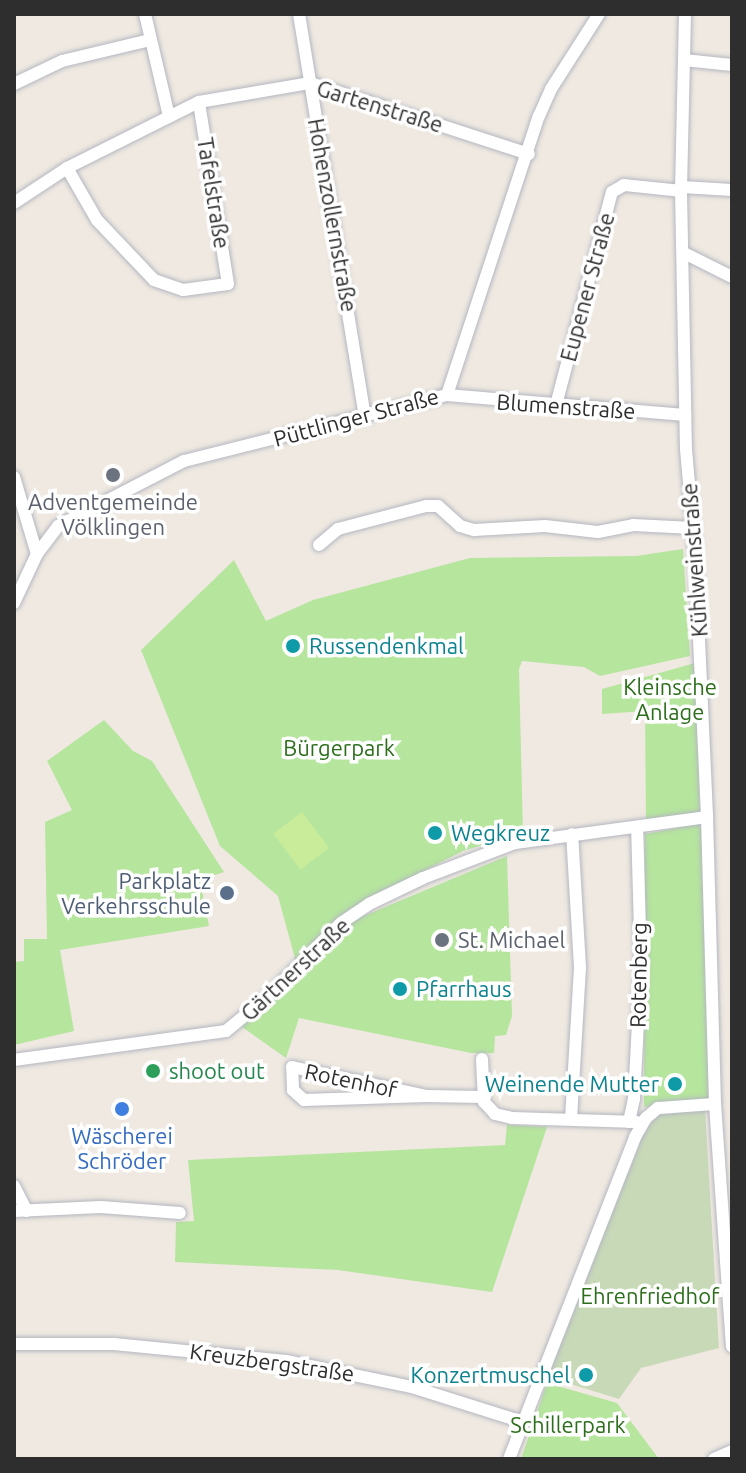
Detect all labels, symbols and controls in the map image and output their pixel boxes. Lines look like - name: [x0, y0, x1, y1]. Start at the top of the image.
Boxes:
- street label: Gartenstraße: [314, 74, 446, 138]
- street label: Hohenzollernstraße: [303, 116, 363, 314]
- street label: Tafelstraße: [192, 136, 236, 250]
- street label: Eupener Straße: [554, 210, 620, 364]
- street label: Püttlinger Straße: [270, 382, 442, 452]
- street label: Blumenstraße: [496, 388, 636, 424]
- marker: Adventgemeinde Völklingen: [104, 466, 122, 484]
- street label: Kühlweinstraße: [675, 482, 713, 638]
- place label: Adventgemeinde Völklingen: [28, 488, 198, 540]
- place label: Russendenkmal: [309, 633, 464, 659]
- marker: Russendenkmal: [284, 637, 302, 655]
- park label: Kleinsche Anlage: [623, 673, 717, 724]
- park label: Bürgerpark: [283, 735, 395, 761]
- place label: Wegkreuz: [451, 820, 550, 846]
- marker: Wegkreuz: [426, 824, 444, 842]
- place label: Parkplatz Verkehrsschule: [61, 867, 211, 918]
- marker: Parkplatz Verkehrsschule: [218, 884, 236, 902]
- street label: Gärtnerstraße: [235, 912, 355, 1026]
- street label: Rotenberg: [624, 922, 652, 1028]
- place label: St. Michael: [458, 927, 565, 953]
- marker: St. Michael: [433, 931, 451, 949]
- place label: Pfarrhaus: [416, 976, 511, 1002]
- marker: Pfarrhaus: [391, 980, 409, 998]
- street label: Rotenhof: [302, 1057, 400, 1103]
- place label: shoot out: [169, 1058, 265, 1084]
- marker: shoot out: [144, 1062, 162, 1080]
- place label: Weinende Mutter: [485, 1071, 659, 1097]
- marker: Weinende Mutter: [666, 1075, 684, 1093]
- marker: Wäscherei Schröder: [113, 1100, 131, 1118]
- place label: Wäscherei Schröder: [71, 1122, 173, 1174]
- park label: Ehrenfriedhof: [581, 1283, 719, 1309]
- street label: Kreuzbergstraße: [188, 1337, 356, 1387]
- place label: Konzertmuschel: [411, 1362, 570, 1388]
- marker: Konzertmuschel: [577, 1366, 595, 1384]
- park label: Schillerpark: [510, 1412, 626, 1438]

